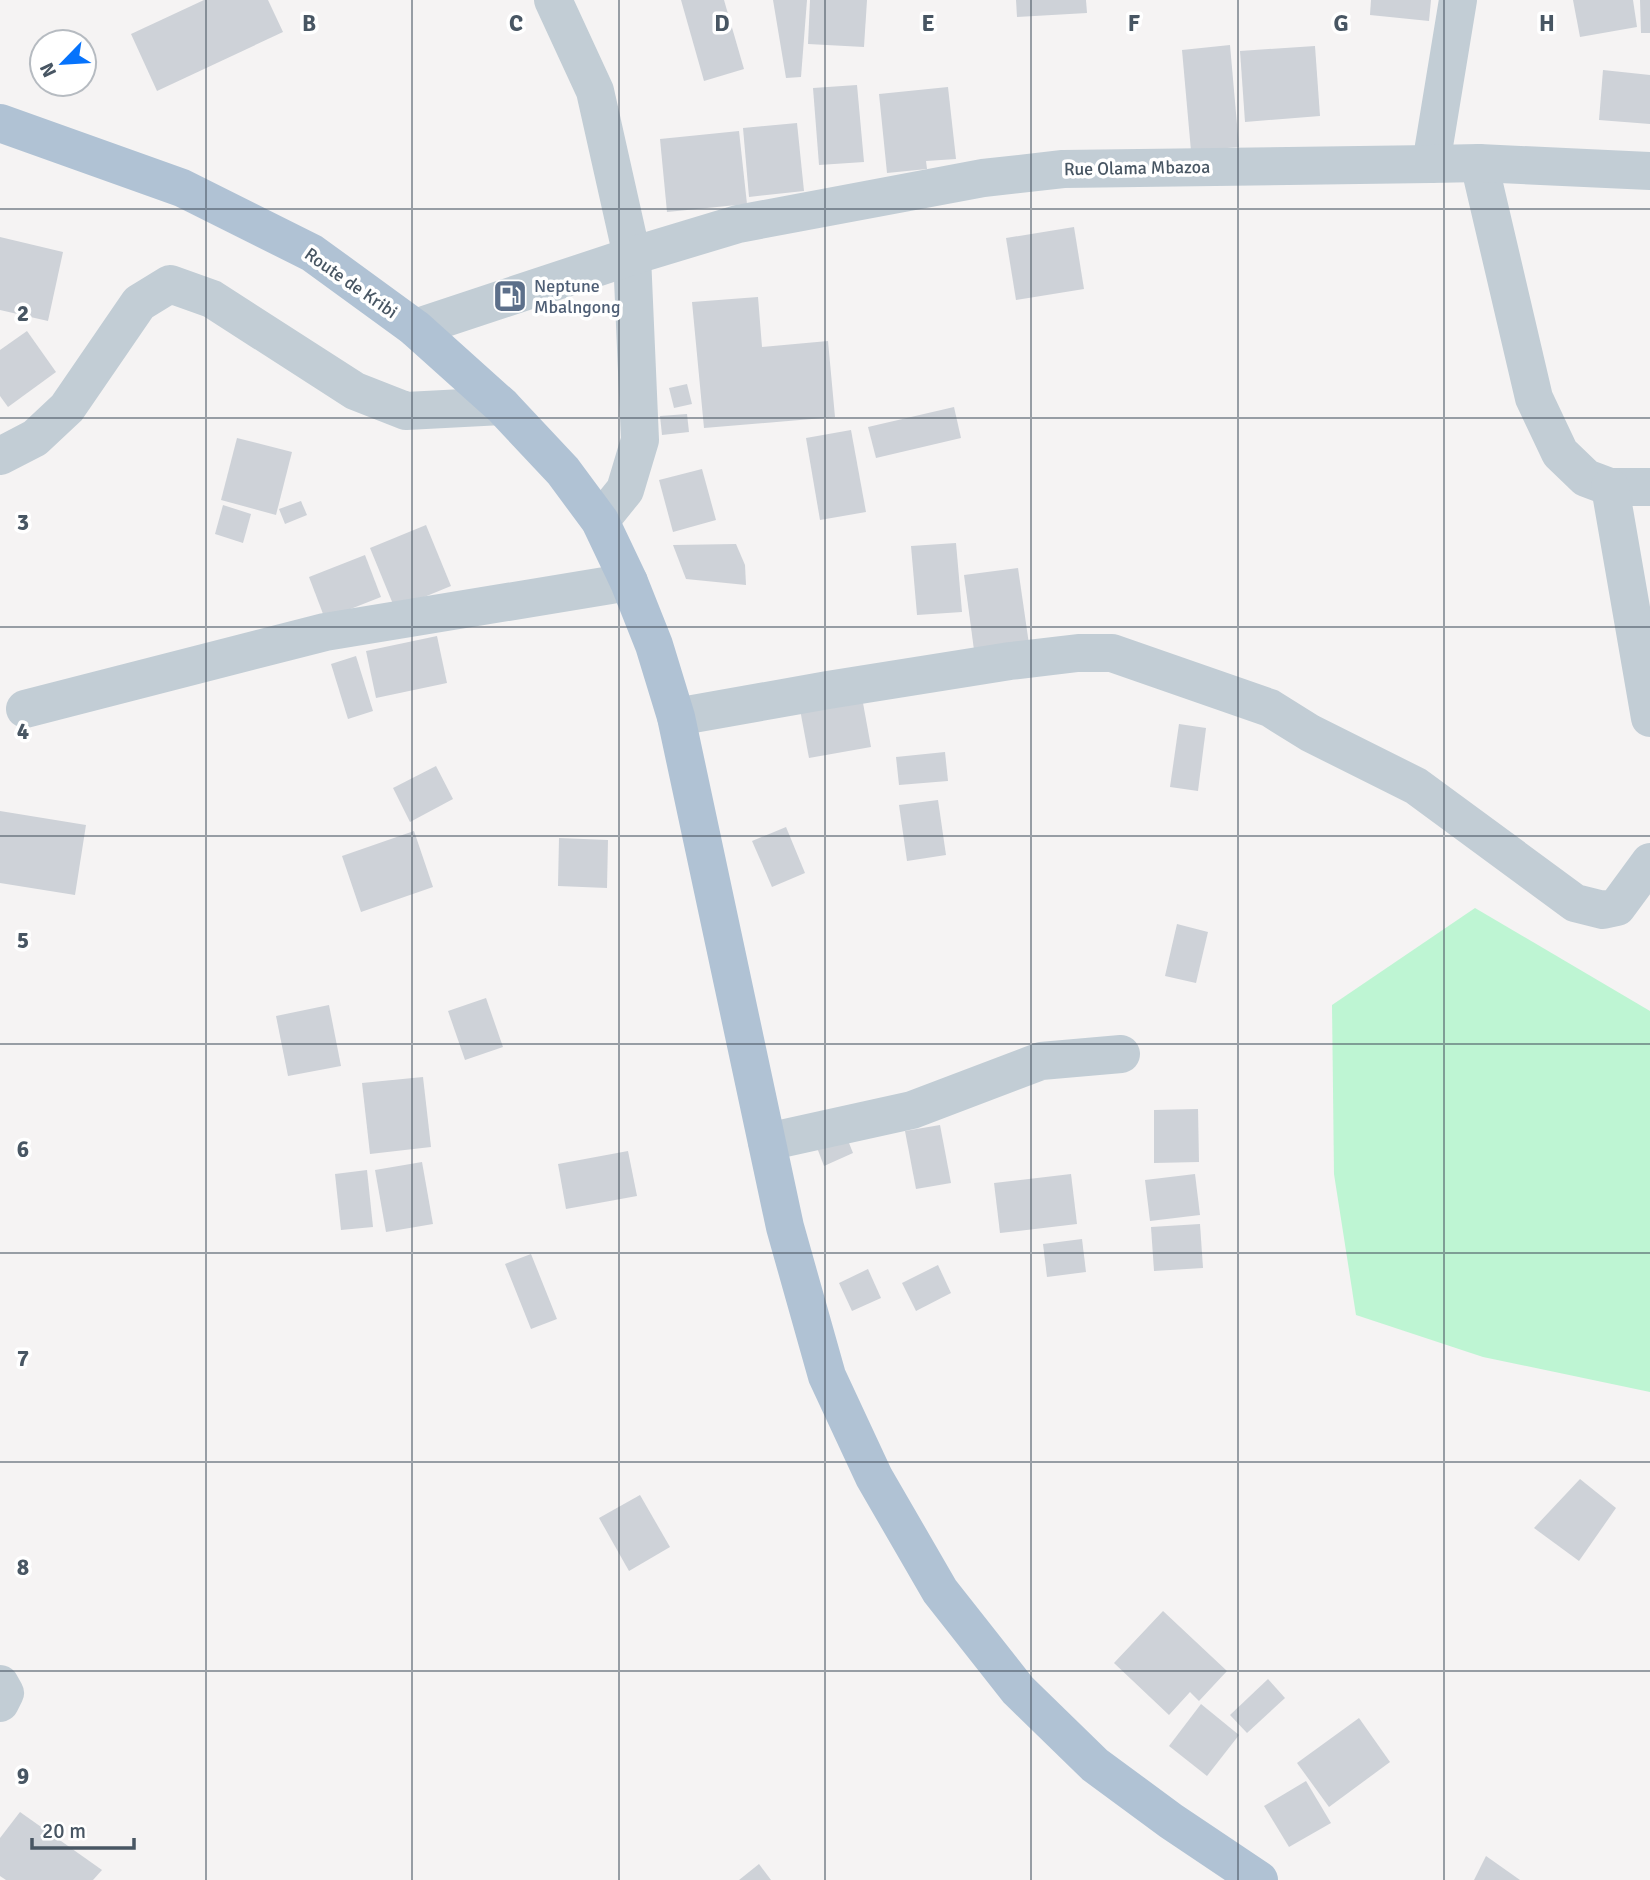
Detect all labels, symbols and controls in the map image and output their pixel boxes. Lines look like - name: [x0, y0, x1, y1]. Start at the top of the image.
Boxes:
- text: B: [302, 9, 316, 38]
- text: C: [509, 9, 523, 38]
- text: D: [714, 9, 730, 38]
- text: E: [921, 9, 935, 38]
- text: F: [1128, 9, 1140, 38]
- text: G: [1333, 9, 1349, 38]
- text: H: [1539, 9, 1555, 38]
- north arrow: [28, 28, 98, 98]
- text: N: [35, 59, 62, 81]
- street label: Rue Olama Mbazoa: [1064, 156, 1210, 180]
- street label: Route de Kribi: [300, 243, 402, 323]
- place label: Neptune Mbalngong: [534, 275, 620, 318]
- fuel station icon: Neptune Mbalngong: [491, 277, 529, 315]
- text: 2: [17, 299, 29, 328]
- text: 3: [17, 508, 29, 537]
- text: 4: [17, 717, 29, 746]
- text: 5: [17, 926, 29, 955]
- text: 6: [17, 1135, 29, 1164]
- text: 7: [17, 1344, 29, 1373]
- text: 8: [17, 1553, 29, 1582]
- text: 9: [17, 1762, 29, 1791]
- scale bar: [32, 1806, 133, 1850]
- text: 20 m: [42, 1818, 86, 1844]

